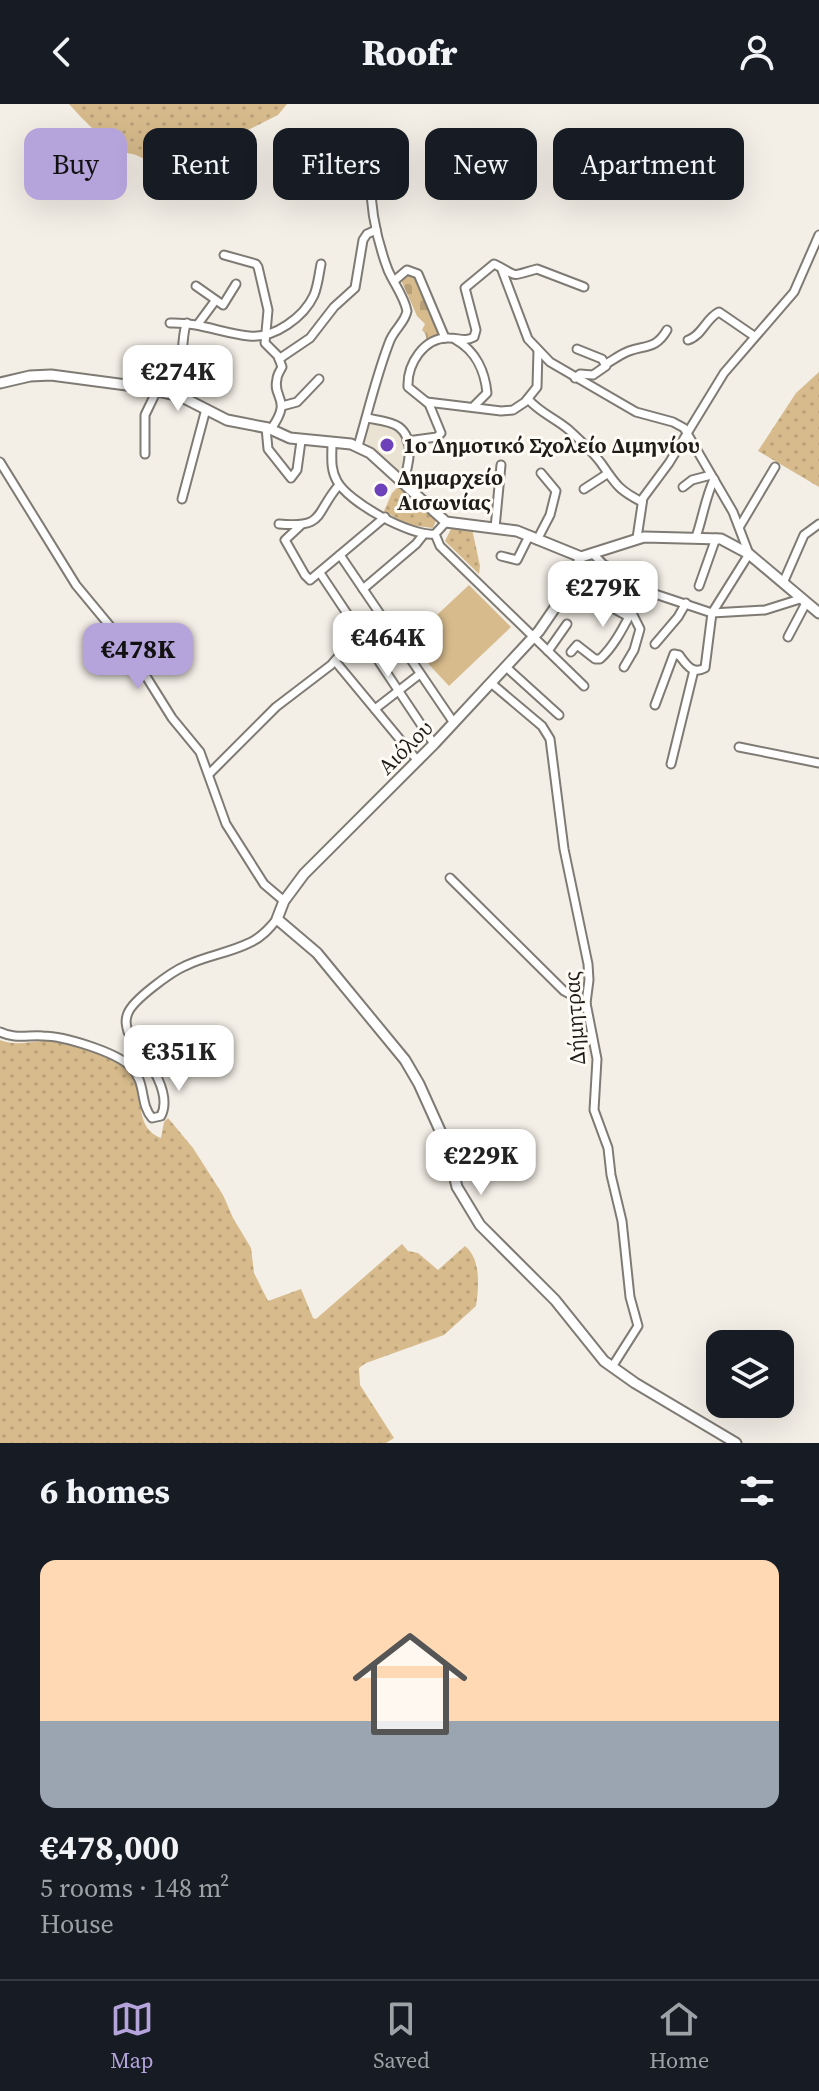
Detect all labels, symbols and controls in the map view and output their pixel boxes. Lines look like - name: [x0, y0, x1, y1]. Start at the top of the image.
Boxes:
- text: Roofr: [362, 28, 457, 77]
- icon: back: [40, 30, 84, 74]
- icon: person: [735, 30, 779, 74]
- chip: Buy: [24, 128, 127, 200]
- chip: Rent: [143, 128, 257, 200]
- chip: Filters: [273, 128, 409, 200]
- chip: New: [425, 128, 537, 200]
- chip: Apartment: [553, 128, 744, 200]
- pin: €274K: [122, 345, 234, 413]
- text: €274K: [141, 353, 215, 389]
- place label: 1ο Δημοτικό Σχολείο Διμηνίου: [403, 430, 700, 460]
- marker: 1ο Δημοτικό Σχολείο Διμηνίου: [378, 436, 396, 454]
- place label: Δημαρχείο Αισωνίας: [397, 462, 503, 517]
- marker: Δημαρχείο Αισωνίας: [372, 481, 390, 499]
- pin: €279K: [547, 561, 659, 629]
- text: €279K: [566, 569, 640, 605]
- pin: €464K: [332, 611, 444, 679]
- text: €464K: [351, 619, 425, 655]
- pin: €478K: [82, 623, 194, 691]
- text: €478K: [101, 631, 175, 667]
- street label: Αιόλου: [371, 713, 439, 781]
- street label: Δήμητρας: [556, 970, 592, 1066]
- pin: €351K: [123, 1025, 235, 1093]
- text: €351K: [142, 1033, 216, 1069]
- pin: €229K: [425, 1129, 537, 1197]
- text: €229K: [444, 1137, 518, 1173]
- map controls: [706, 1330, 794, 1418]
- button: layers: [706, 1330, 794, 1418]
- text: 6 homes: [40, 1468, 170, 1514]
- icon: filters: [735, 1469, 779, 1513]
- icon: home: [338, 1612, 482, 1756]
- text: €478,000: [40, 1824, 179, 1870]
- text: 5 rooms · 148 m²: [40, 1870, 229, 1906]
- text: House: [40, 1906, 114, 1942]
- tab: Map: [110, 1997, 154, 2075]
- tab: Saved: [373, 1997, 430, 2075]
- tab: Home: [649, 1997, 709, 2075]

